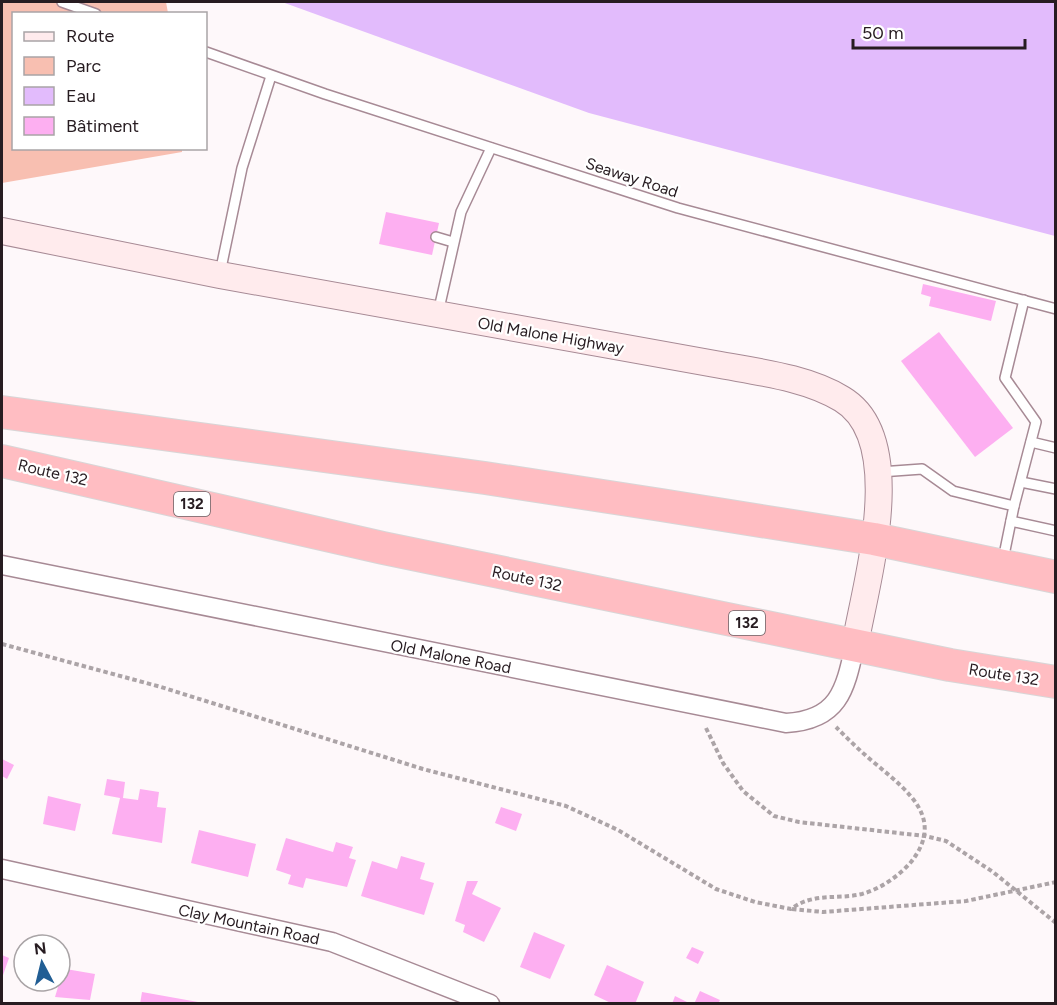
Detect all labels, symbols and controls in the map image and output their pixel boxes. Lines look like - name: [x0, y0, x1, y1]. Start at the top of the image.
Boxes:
- legend: [12, 12, 207, 150]
- scale bar: [853, 12, 1026, 50]
- text: 50 m: [862, 22, 904, 44]
- text: Route: [66, 25, 115, 47]
- text: Parc: [66, 55, 102, 77]
- text: Eau: [66, 85, 96, 107]
- text: Bâtiment: [66, 115, 139, 137]
- street label: Seaway Road: [583, 154, 681, 201]
- street label: Old Malone Highway: [476, 313, 626, 358]
- street label: Route 132: [16, 455, 90, 490]
- road number: 132: [174, 492, 210, 516]
- street label: Route 132: [490, 562, 564, 595]
- road number: 132: [729, 611, 765, 635]
- street label: Old Malone Road: [389, 636, 513, 677]
- street label: Route 132: [967, 660, 1041, 689]
- street label: Clay Mountain Road: [177, 900, 321, 949]
- north arrow: [12, 933, 72, 993]
- text: N: [33, 938, 48, 959]

